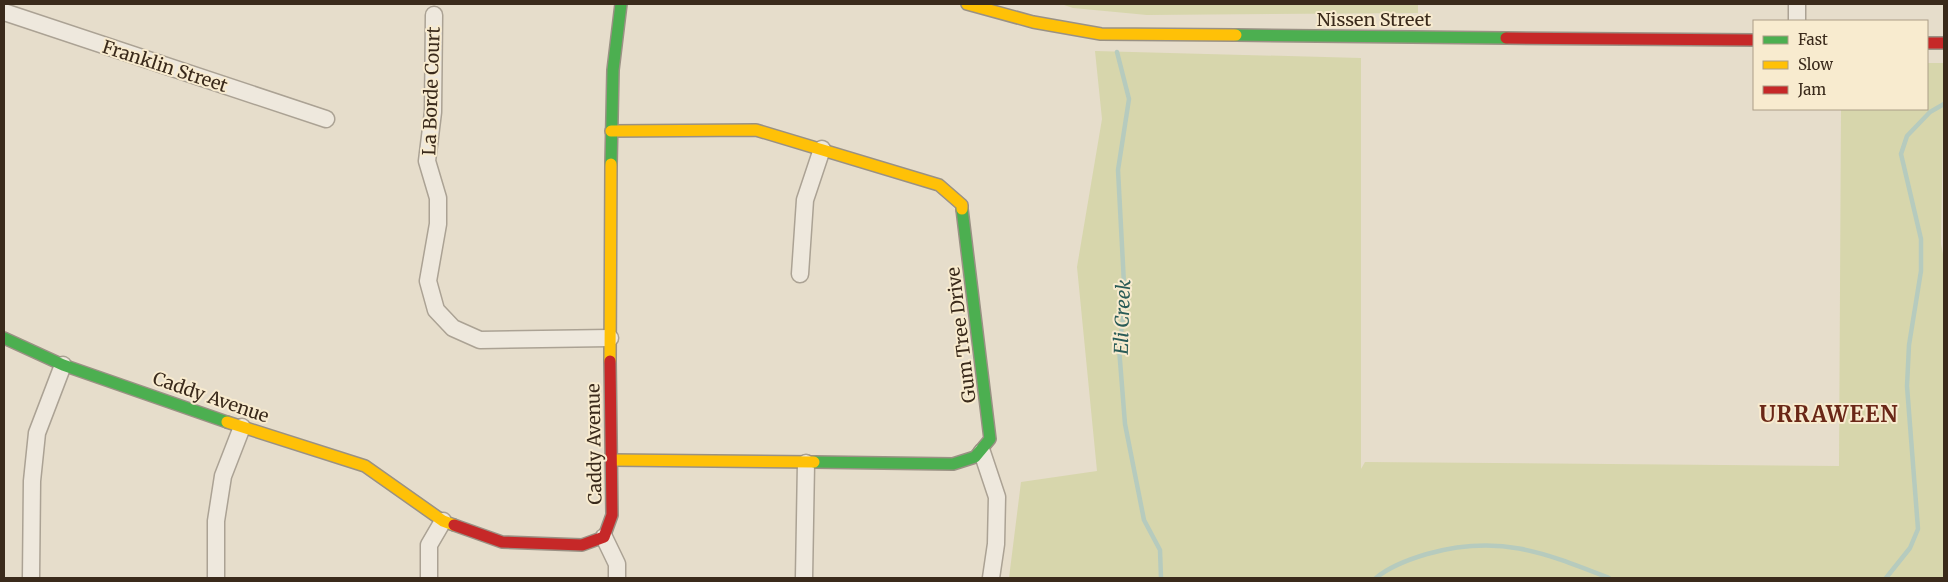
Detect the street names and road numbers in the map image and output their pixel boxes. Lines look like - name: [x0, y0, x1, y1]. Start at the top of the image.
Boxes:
- street label: Nissen Street: [1317, 8, 1431, 31]
- street label: La Borde Court: [417, 26, 445, 156]
- street label: Franklin Street: [99, 35, 231, 97]
- street label: Gum Tree Drive: [941, 266, 981, 404]
- street label: Caddy Avenue: [150, 366, 272, 428]
- street label: Caddy Avenue: [581, 383, 607, 505]

